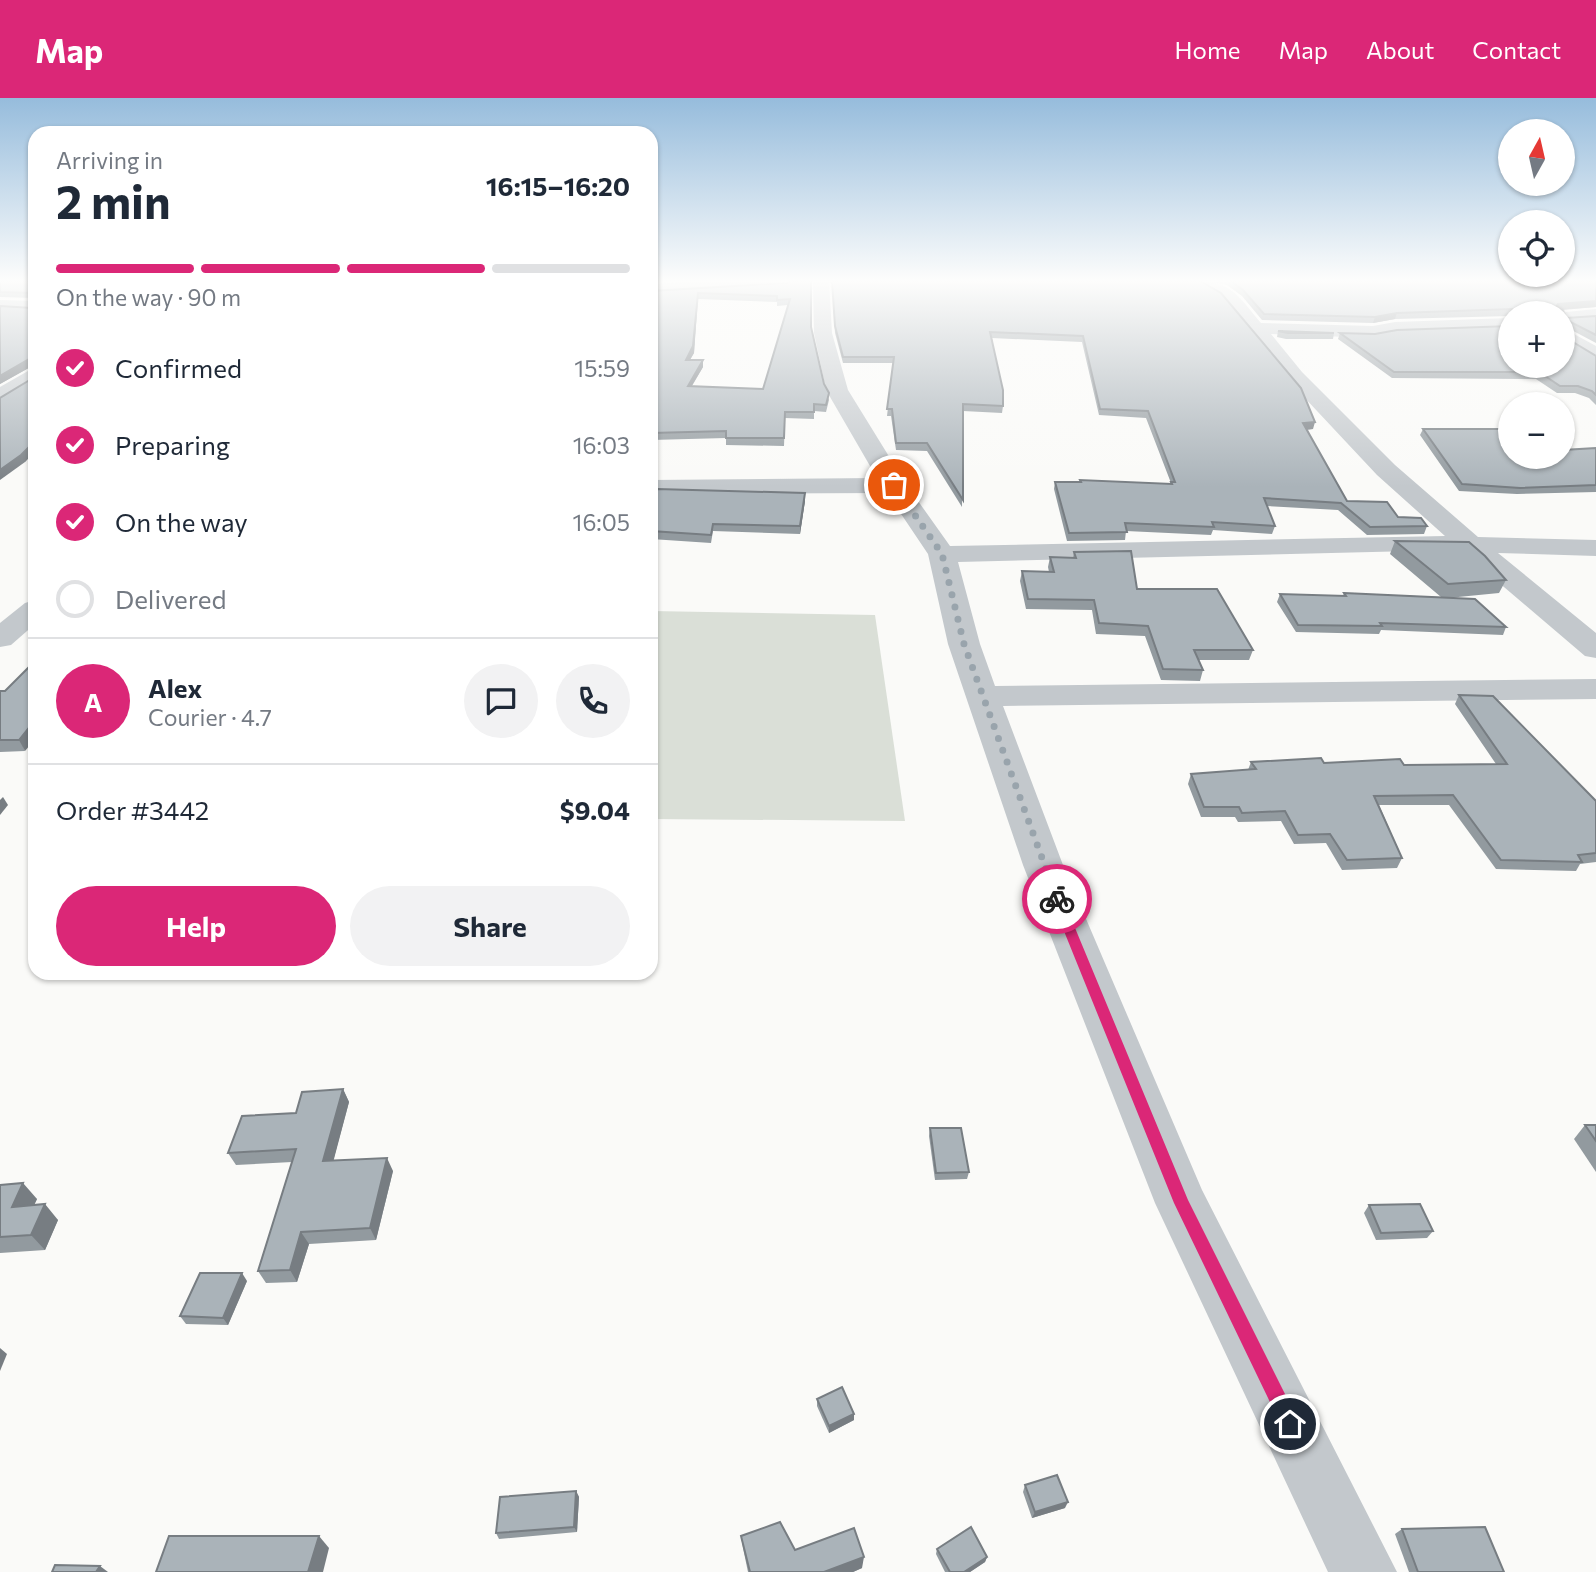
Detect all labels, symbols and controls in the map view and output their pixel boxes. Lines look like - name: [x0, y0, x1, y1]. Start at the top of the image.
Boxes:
- text: Map: [35, 29, 103, 70]
- text: Home: [1175, 35, 1241, 64]
- text: Map: [1279, 35, 1328, 64]
- text: About: [1366, 35, 1434, 64]
- text: Contact: [1472, 35, 1561, 64]
- north arrow: [1498, 119, 1575, 196]
- map controls: [1498, 119, 1575, 469]
- text: Arriving in: [56, 146, 163, 174]
- text: 16:15–16:20: [486, 170, 630, 201]
- text: 2 min: [56, 172, 171, 228]
- button: locate: [1498, 210, 1575, 287]
- text: On the way · 90 m: [56, 283, 241, 311]
- button: +: [1498, 301, 1575, 378]
- icon: check: [56, 349, 94, 387]
- text: Confirmed: [115, 352, 242, 383]
- text: 15:59: [574, 354, 630, 382]
- button: −: [1498, 392, 1575, 469]
- icon: check: [56, 426, 94, 464]
- text: Preparing: [115, 429, 230, 460]
- text: 16:03: [573, 431, 630, 459]
- pin: [864, 455, 924, 515]
- icon: bag: [875, 466, 913, 504]
- icon: check: [56, 503, 94, 541]
- text: On the way: [115, 506, 248, 537]
- text: 16:05: [573, 508, 630, 536]
- text: Delivered: [115, 583, 226, 614]
- button: chat: [464, 664, 538, 738]
- button: phone: [556, 664, 630, 738]
- text: Alex: [148, 672, 202, 703]
- text: A: [84, 686, 102, 717]
- text: Courier · 4.7: [148, 703, 272, 731]
- text: Order #3442: [56, 794, 209, 825]
- text: $9.04: [560, 794, 630, 825]
- courier: [1022, 864, 1092, 934]
- icon: bike: [1038, 880, 1076, 918]
- button: Help: [56, 886, 336, 966]
- button: Share: [350, 886, 630, 966]
- pin: [1260, 1394, 1320, 1454]
- icon: home: [1271, 1405, 1309, 1443]

